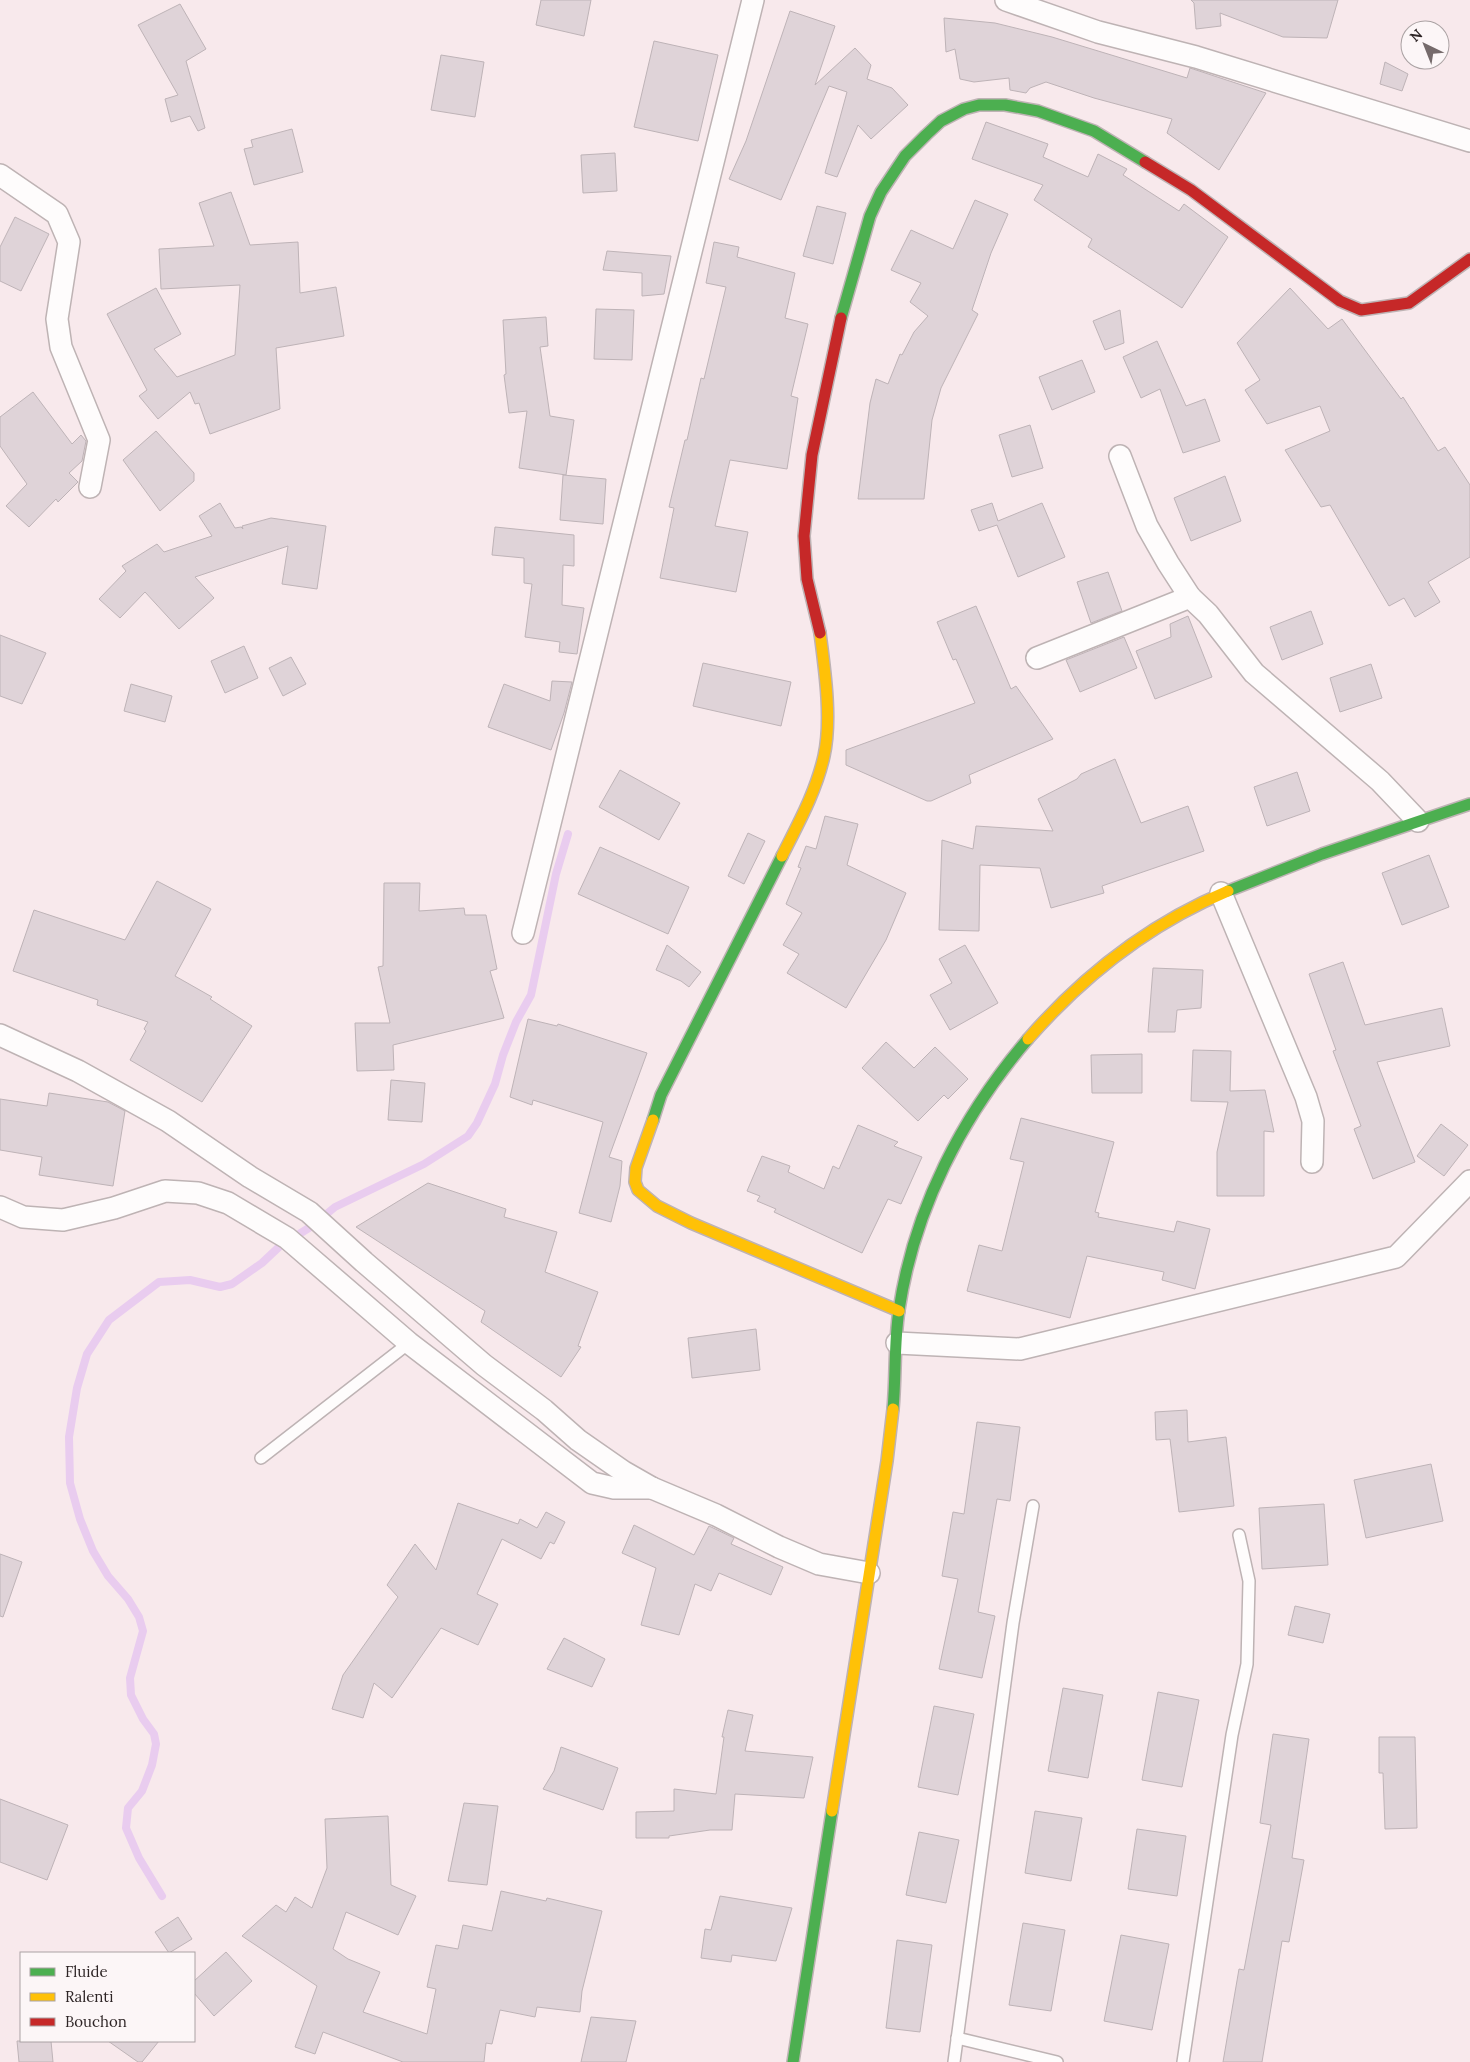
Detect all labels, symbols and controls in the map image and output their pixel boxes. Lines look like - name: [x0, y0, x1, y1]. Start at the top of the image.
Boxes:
- north arrow: [1400, 20, 1450, 70]
- text: N: [1406, 25, 1426, 46]
- legend: [20, 1952, 195, 2042]
- text: Fluide: [65, 1962, 108, 1981]
- text: Ralenti: [65, 1987, 113, 2006]
- text: Bouchon: [65, 2012, 127, 2031]

